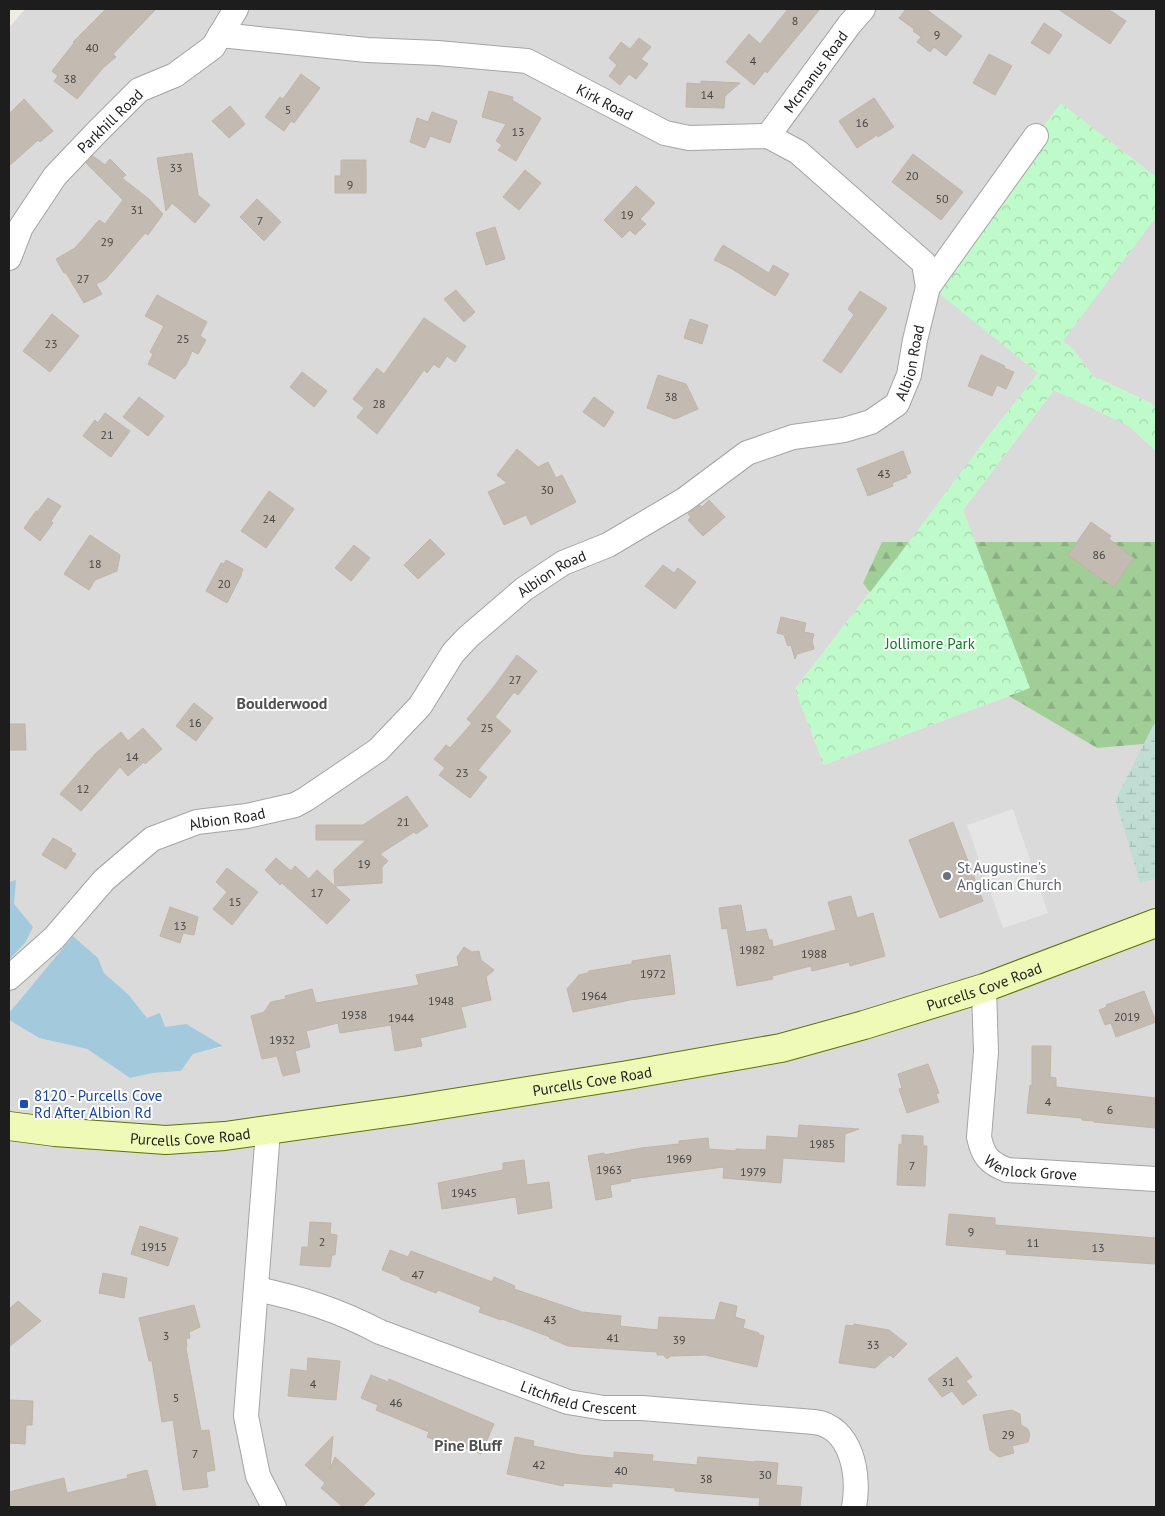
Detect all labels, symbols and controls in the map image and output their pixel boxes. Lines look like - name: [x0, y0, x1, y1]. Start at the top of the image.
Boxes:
- house number: 8: [792, 13, 798, 28]
- street label: Mcmanus Road: [779, 27, 851, 116]
- house number: 9: [934, 27, 940, 42]
- house number: 40: [85, 40, 99, 55]
- house number: 4: [750, 53, 757, 68]
- house number: 38: [63, 71, 77, 86]
- street label: Kirk Road: [573, 79, 636, 124]
- street label: Parkhill Road: [73, 85, 147, 157]
- house number: 14: [700, 87, 714, 102]
- house number: 5: [285, 102, 291, 117]
- house number: 16: [855, 115, 869, 130]
- house number: 13: [511, 124, 525, 139]
- house number: 33: [169, 160, 183, 175]
- house number: 20: [905, 168, 919, 183]
- house number: 9: [347, 177, 353, 192]
- house number: 50: [935, 191, 949, 206]
- house number: 31: [130, 202, 144, 217]
- house number: 19: [620, 207, 634, 222]
- house number: 7: [257, 213, 263, 228]
- house number: 29: [100, 234, 114, 249]
- house number: 27: [76, 271, 90, 286]
- street label: Albion Road: [890, 323, 928, 403]
- house number: 25: [176, 331, 190, 346]
- house number: 23: [44, 336, 58, 351]
- house number: 38: [664, 389, 678, 404]
- house number: 28: [372, 396, 386, 411]
- house number: 21: [100, 427, 114, 442]
- house number: 43: [877, 466, 891, 481]
- house number: 30: [540, 482, 554, 497]
- house number: 24: [262, 511, 276, 526]
- street label: Albion Road: [513, 545, 588, 601]
- house number: 86: [1092, 547, 1106, 562]
- house number: 18: [88, 556, 102, 571]
- house number: 20: [217, 576, 231, 591]
- park label: Jollimore Park: [884, 634, 976, 653]
- house number: 27: [508, 672, 522, 687]
- district label: Boulderwood: [237, 693, 327, 713]
- house number: 16: [188, 715, 202, 730]
- house number: 25: [480, 720, 494, 735]
- house number: 14: [125, 749, 139, 764]
- house number: 23: [455, 765, 469, 780]
- house number: 12: [76, 781, 90, 796]
- street label: Albion Road: [185, 803, 267, 834]
- house number: 21: [396, 814, 410, 829]
- house number: 19: [357, 856, 371, 871]
- place label: St Augustine's Anglican Church: [957, 858, 1062, 894]
- marker: St Augustine's Anglican Church: [941, 870, 953, 882]
- house number: 17: [310, 885, 324, 900]
- house number: 15: [228, 894, 242, 909]
- house number: 13: [173, 918, 187, 933]
- house number: 1982: [739, 942, 765, 957]
- house number: 1988: [801, 946, 827, 961]
- street label: Purcells Cove Road: [924, 958, 1044, 1015]
- house number: 1972: [640, 966, 666, 981]
- house number: 1964: [581, 988, 608, 1003]
- house number: 1948: [428, 993, 454, 1008]
- house number: 1938: [341, 1007, 367, 1022]
- house number: 2019: [1114, 1009, 1140, 1024]
- house number: 1944: [388, 1010, 415, 1025]
- house number: 1932: [269, 1032, 295, 1047]
- street label: Purcells Cove Road: [531, 1061, 653, 1100]
- place label: 8120 - Purcells Cove Rd After Albion Rd: [34, 1086, 162, 1122]
- house number: 4: [1045, 1094, 1052, 1109]
- marker: 8120 - Purcells Cove Rd After Albion Rd: [18, 1098, 30, 1110]
- house number: 6: [1107, 1102, 1113, 1117]
- street label: Purcells Cove Road: [129, 1123, 252, 1150]
- house number: 1985: [809, 1136, 835, 1151]
- street label: Wenlock Grove: [980, 1150, 1078, 1184]
- house number: 1969: [666, 1151, 692, 1166]
- house number: 7: [909, 1158, 915, 1173]
- house number: 1963: [596, 1162, 622, 1177]
- house number: 1979: [740, 1164, 766, 1179]
- house number: 1945: [451, 1185, 477, 1200]
- house number: 9: [968, 1224, 974, 1239]
- house number: 2: [319, 1234, 325, 1249]
- house number: 11: [1026, 1235, 1040, 1250]
- house number: 1915: [141, 1239, 167, 1254]
- house number: 13: [1091, 1240, 1105, 1255]
- house number: 47: [411, 1267, 425, 1282]
- house number: 43: [543, 1312, 557, 1327]
- house number: 3: [163, 1328, 169, 1343]
- house number: 41: [606, 1330, 620, 1345]
- house number: 39: [672, 1332, 686, 1347]
- house number: 33: [866, 1337, 880, 1352]
- house number: 31: [941, 1374, 955, 1389]
- house number: 4: [310, 1376, 317, 1391]
- street label: Litchfield Crescent: [518, 1376, 636, 1418]
- house number: 5: [173, 1390, 179, 1405]
- house number: 46: [389, 1395, 403, 1410]
- house number: 29: [1001, 1427, 1015, 1442]
- district label: Pine Bluff: [434, 1435, 503, 1455]
- house number: 7: [192, 1446, 198, 1461]
- house number: 42: [532, 1457, 546, 1472]
- house number: 40: [614, 1463, 628, 1478]
- house number: 30: [758, 1467, 772, 1482]
- house number: 38: [699, 1471, 713, 1486]

